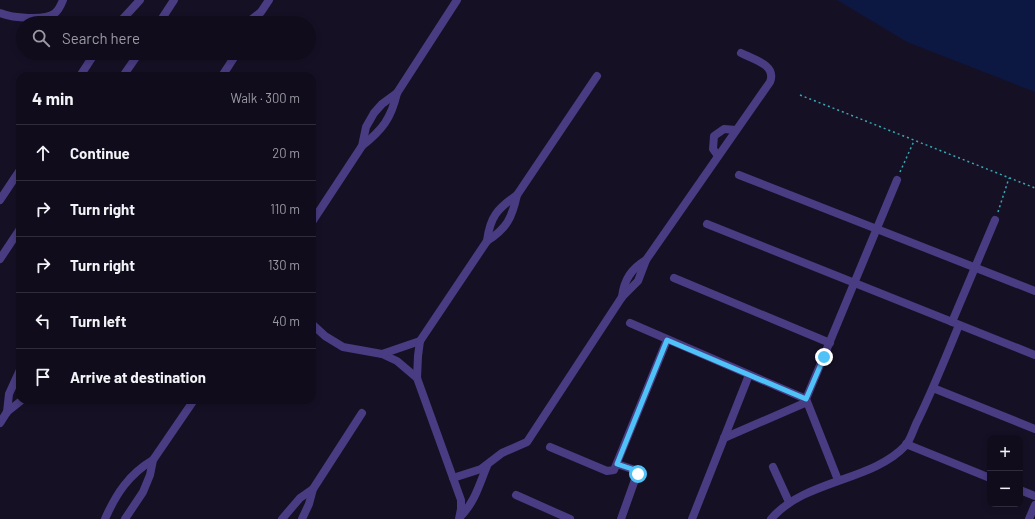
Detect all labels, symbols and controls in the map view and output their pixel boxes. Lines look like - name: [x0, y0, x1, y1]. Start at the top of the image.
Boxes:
- search box: [16, 16, 316, 60]
- icon: search: [30, 27, 52, 49]
- text: Search here: [62, 29, 140, 47]
- text: 4 min: [32, 88, 74, 108]
- text: Walk · 300 m: [230, 90, 300, 106]
- icon: ahead: [32, 142, 54, 164]
- text: Continue: [70, 144, 130, 162]
- text: 20 m: [272, 145, 300, 161]
- icon: right: [32, 198, 54, 220]
- text: Turn right: [70, 200, 135, 218]
- text: 110 m: [270, 201, 300, 217]
- icon: right: [32, 254, 54, 276]
- text: Turn right: [70, 256, 135, 274]
- text: 130 m: [268, 257, 300, 273]
- icon: left: [32, 310, 54, 332]
- text: Turn left: [70, 312, 126, 330]
- text: 40 m: [272, 313, 300, 329]
- route end: [815, 348, 833, 366]
- icon: arrive: [32, 366, 54, 388]
- text: Arrive at destination: [70, 368, 206, 386]
- map controls: [987, 435, 1023, 507]
- button: +: [987, 435, 1023, 471]
- route start: [629, 465, 647, 483]
- button: −: [987, 471, 1023, 507]

